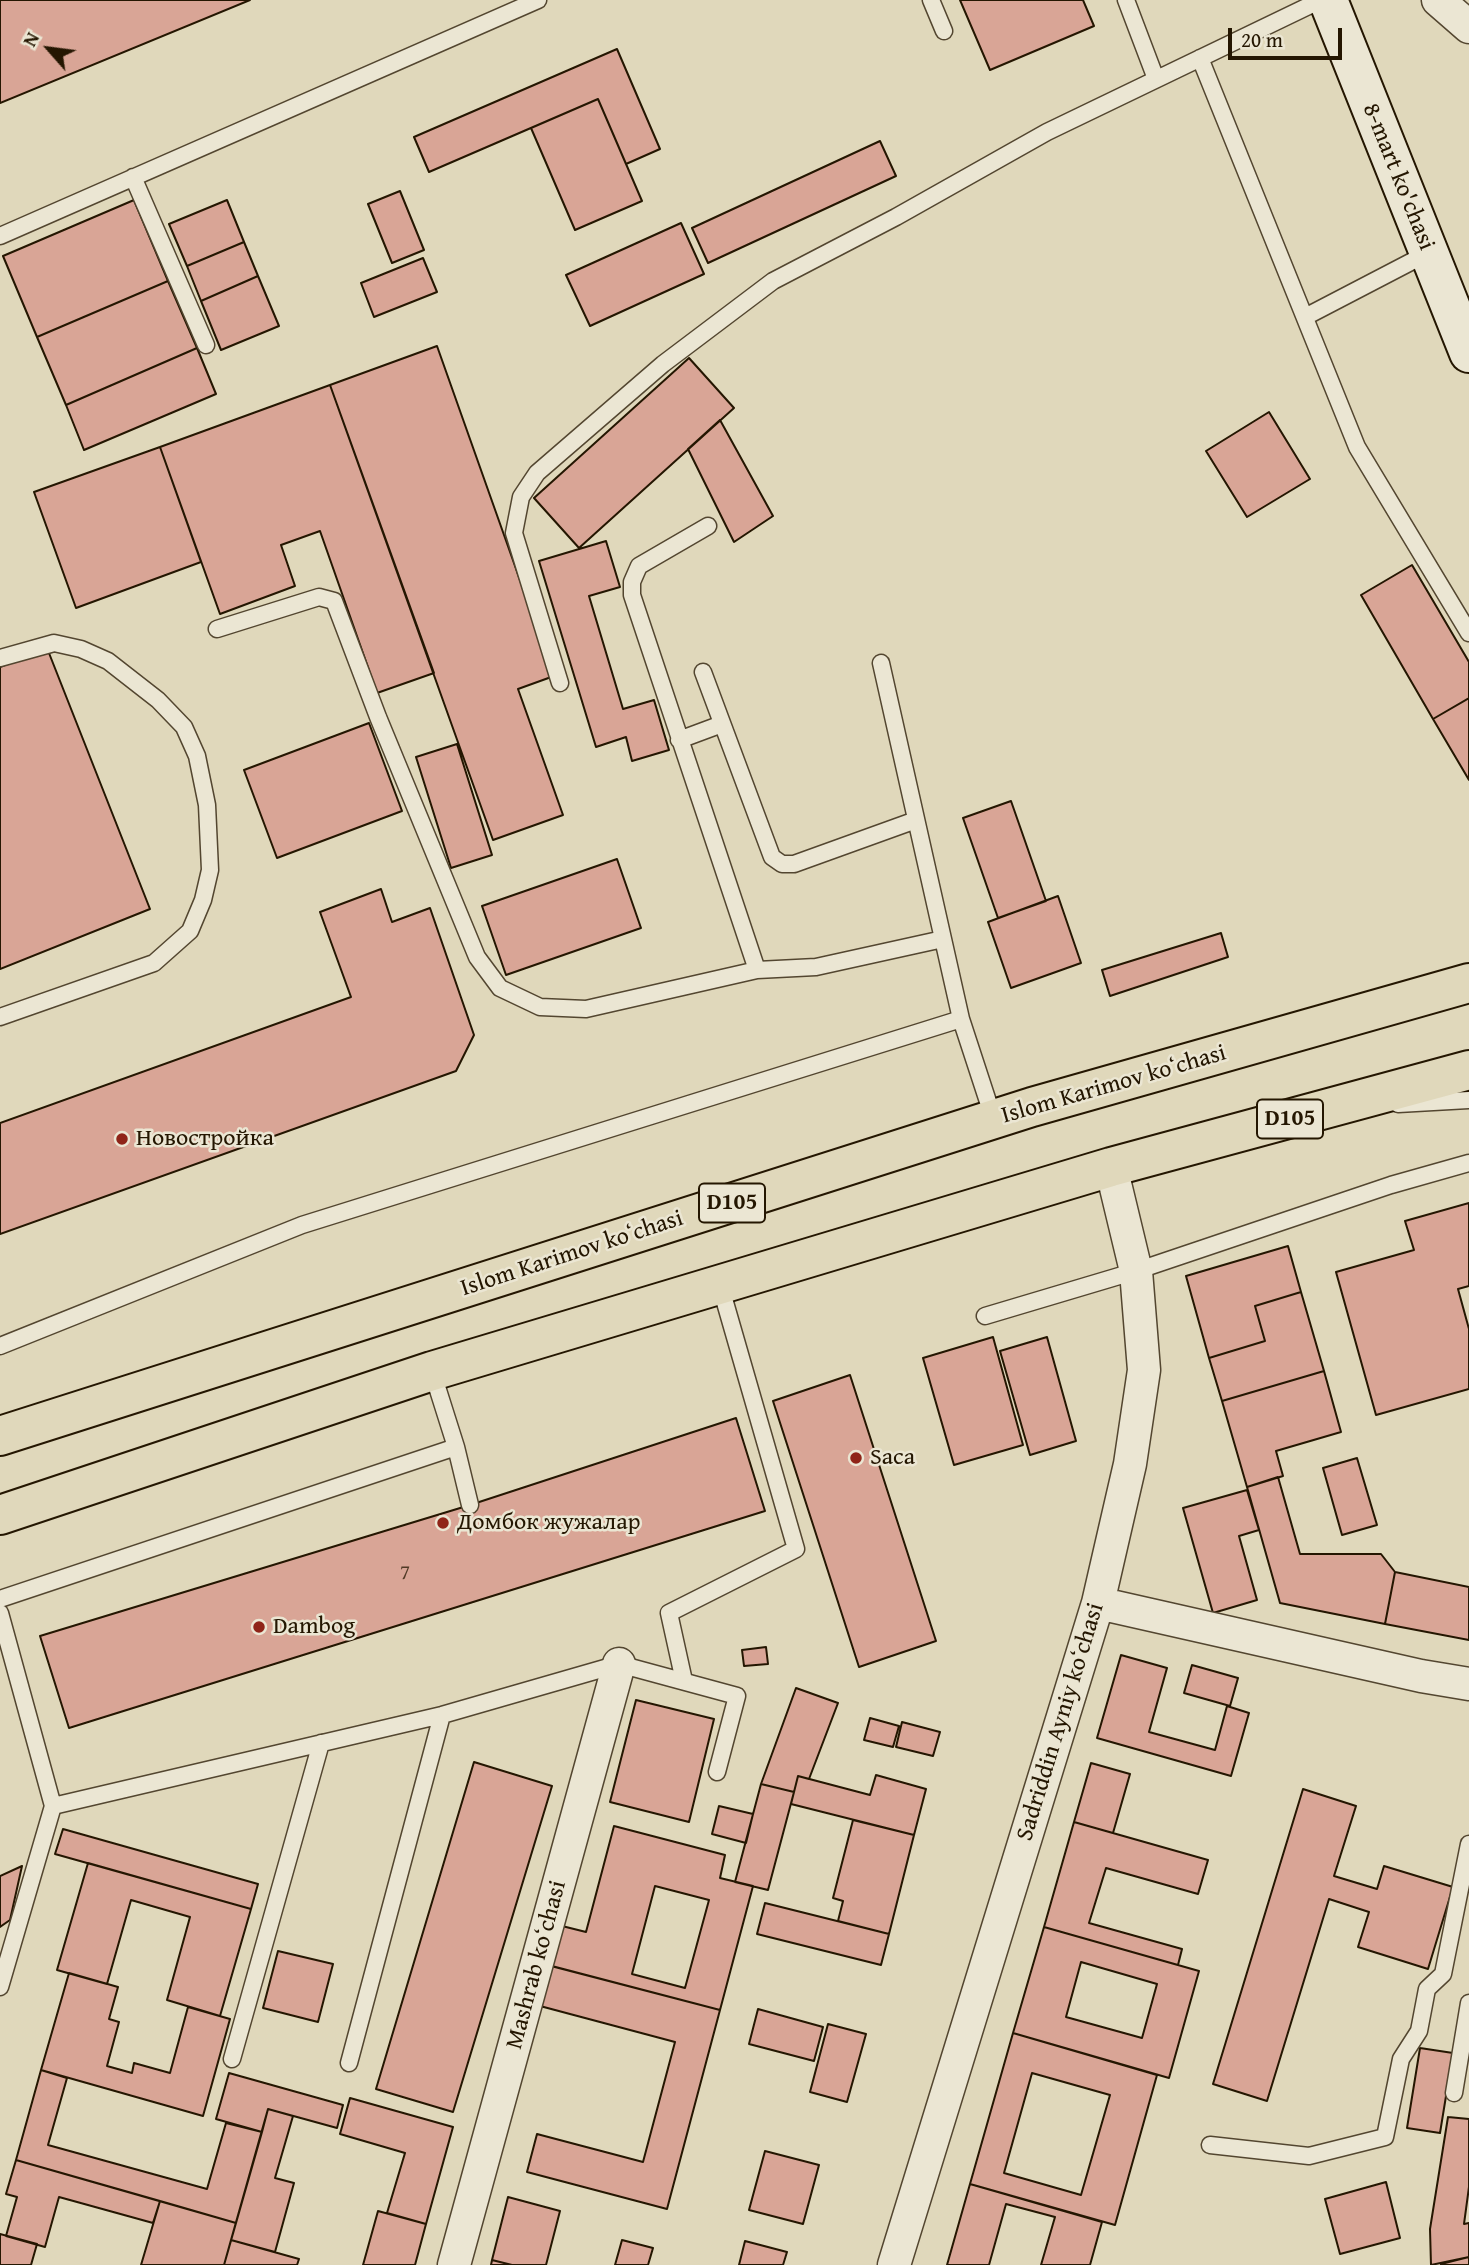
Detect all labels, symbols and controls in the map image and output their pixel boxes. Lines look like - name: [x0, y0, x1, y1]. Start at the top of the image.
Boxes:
- north arrow: [14, 14, 84, 84]
- scale bar: [1231, 14, 1345, 58]
- text: 20 m: [1241, 24, 1283, 55]
- text: N: [15, 27, 46, 51]
- street label: 8-mart ko'chasi: [1355, 99, 1441, 255]
- street label: Islom Karimov koʻchasi: [998, 1039, 1230, 1131]
- road number: D105: [1257, 1100, 1323, 1138]
- place label: Новостройка: [136, 1125, 274, 1153]
- marker: Новостройка: [114, 1131, 130, 1147]
- road number: D105: [699, 1184, 765, 1222]
- street label: Islom Karimov koʻchasi: [457, 1204, 687, 1304]
- place label: Saca: [870, 1444, 915, 1472]
- marker: Saca: [848, 1450, 864, 1466]
- place label: Домбок жужалар: [457, 1509, 641, 1537]
- marker: Домбок жужалар: [435, 1515, 451, 1531]
- house number: 7: [400, 1561, 410, 1587]
- street label: Sadriddin Ayniy koʻchasi: [1011, 1600, 1111, 1844]
- place label: Dambog: [273, 1613, 355, 1641]
- marker: Dambog: [251, 1619, 267, 1635]
- street label: Mashrab koʻchasi: [501, 1878, 573, 2052]

